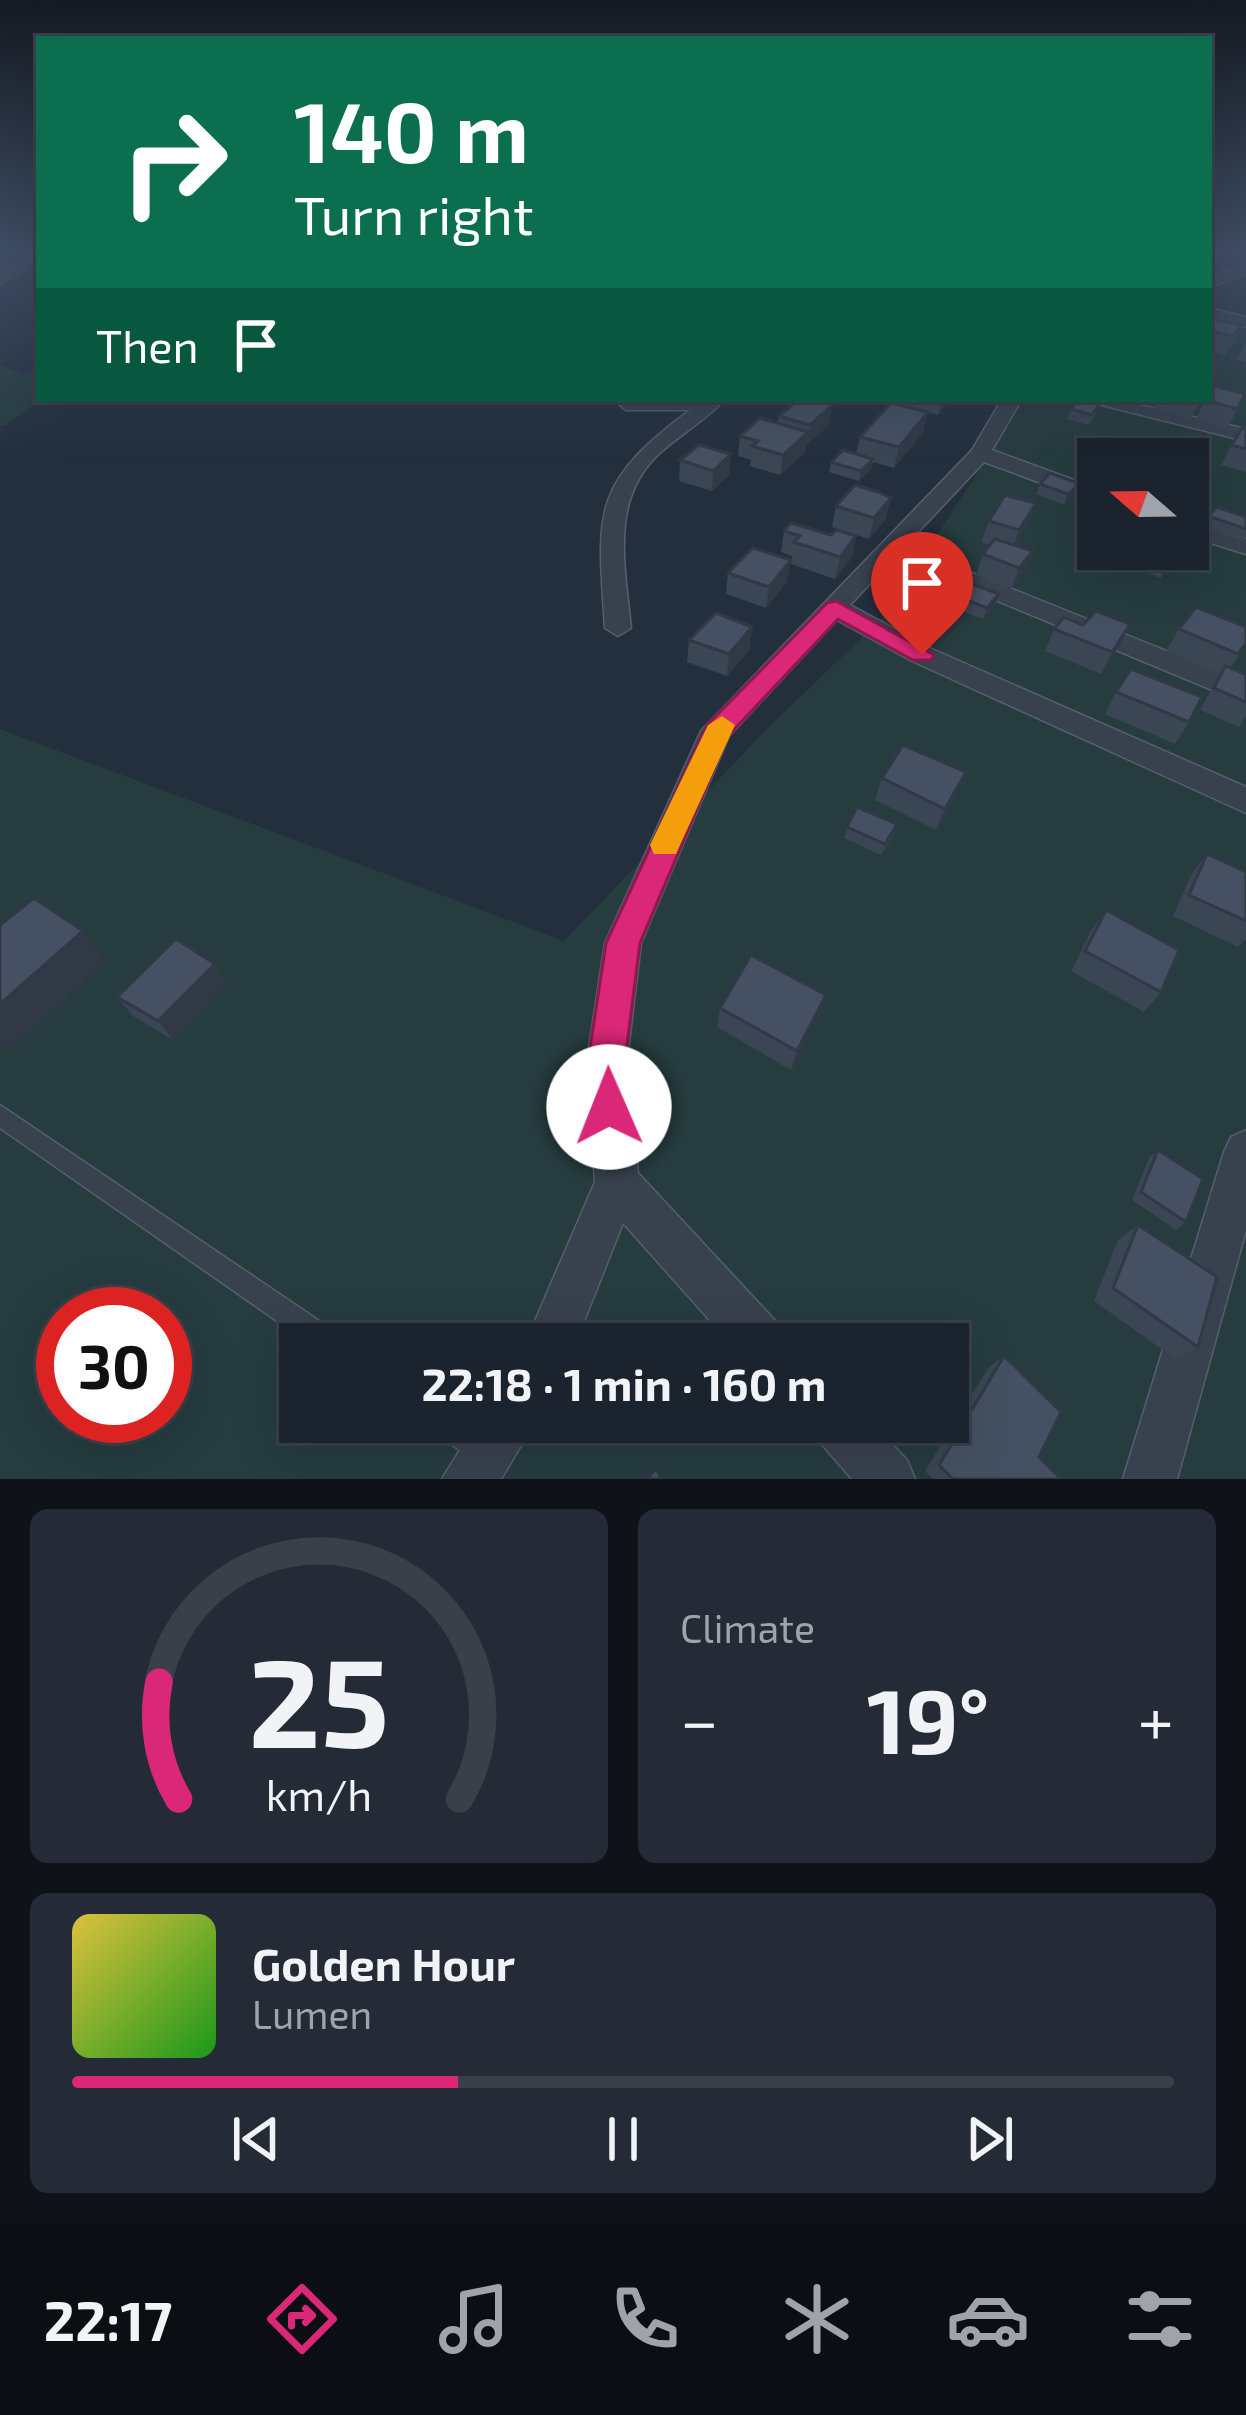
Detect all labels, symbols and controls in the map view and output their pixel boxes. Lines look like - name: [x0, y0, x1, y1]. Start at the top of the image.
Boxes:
- text: 140 m: [294, 79, 529, 180]
- icon: right: [96, 84, 252, 240]
- text: Turn right: [294, 181, 534, 246]
- icon: arrive: [223, 312, 289, 378]
- text: Then: [96, 318, 199, 372]
- north arrow: [1077, 438, 1209, 570]
- map controls: [1077, 438, 1209, 570]
- pin: [871, 532, 973, 655]
- icon: arrive: [889, 550, 955, 616]
- position arrow: [546, 1044, 672, 1170]
- speed limit sign: 30: [36, 1287, 192, 1443]
- text: 22:18 · 1 min · 160 m: [422, 1356, 826, 1410]
- text: Climate: [680, 1604, 815, 1651]
- text: 25: [248, 1623, 390, 1773]
- text: 19°: [867, 1664, 990, 1772]
- text: −: [680, 1679, 719, 1758]
- text: +: [1138, 1679, 1174, 1758]
- text: km/h: [266, 1768, 372, 1820]
- text: Golden Hour: [252, 1936, 515, 1990]
- text: Lumen: [252, 1990, 372, 2037]
- icon: previous: [223, 2106, 289, 2172]
- icon: pause: [590, 2106, 656, 2172]
- icon: next: [957, 2106, 1023, 2172]
- icon: directions: [260, 2277, 344, 2361]
- icon: music: [432, 2277, 516, 2361]
- icon: phone: [603, 2277, 687, 2361]
- icon: climate: [775, 2277, 859, 2361]
- icon: car: [946, 2277, 1030, 2361]
- icon: filters: [1118, 2277, 1202, 2361]
- text: 22:17: [44, 2287, 172, 2352]

